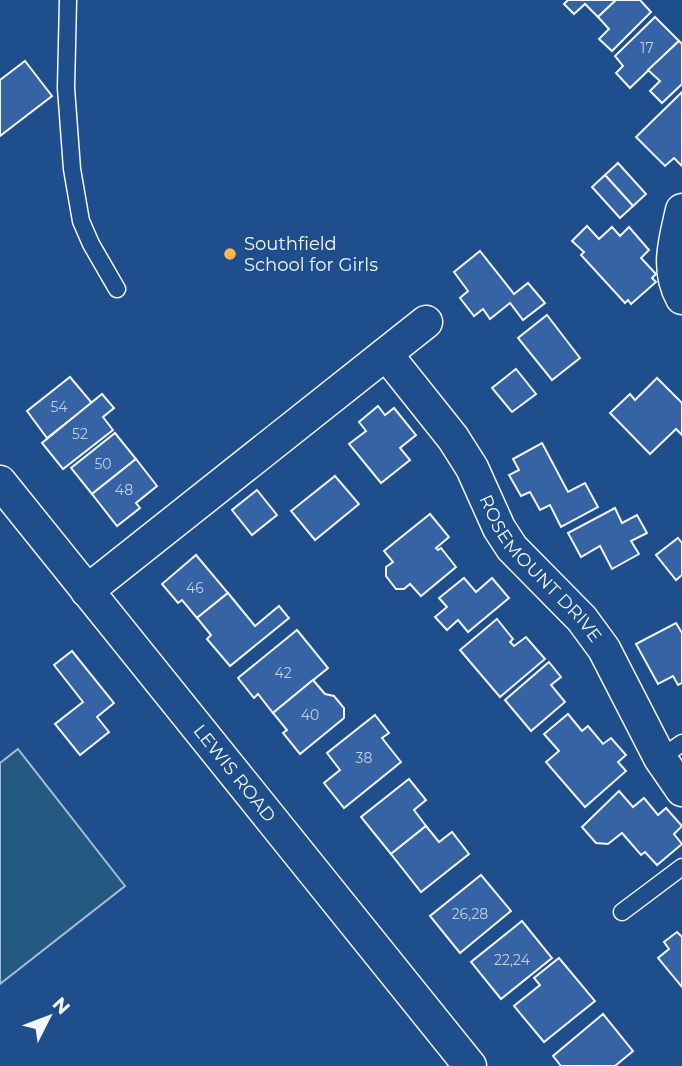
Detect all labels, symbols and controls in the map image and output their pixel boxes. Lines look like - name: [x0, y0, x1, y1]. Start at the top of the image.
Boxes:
- house number: 17: [640, 39, 654, 57]
- place label: Southfield School for Girls: [244, 233, 378, 276]
- marker: Southfield School for Girls: [222, 246, 238, 262]
- house number: 54: [50, 398, 68, 416]
- house number: 52: [72, 425, 88, 443]
- house number: 50: [94, 455, 112, 473]
- house number: 48: [115, 481, 133, 499]
- street label: ROSEMOUNT DRIVE: [475, 491, 606, 647]
- house number: 46: [186, 579, 204, 597]
- house number: 42: [274, 664, 292, 682]
- house number: 40: [301, 706, 319, 724]
- street label: LEWIS ROAD: [189, 720, 280, 827]
- house number: 38: [356, 749, 372, 767]
- house number: 26,28: [452, 905, 488, 923]
- house number: 22,24: [494, 951, 531, 969]
- north arrow: [14, 982, 84, 1052]
- text: N: [48, 993, 75, 1019]

